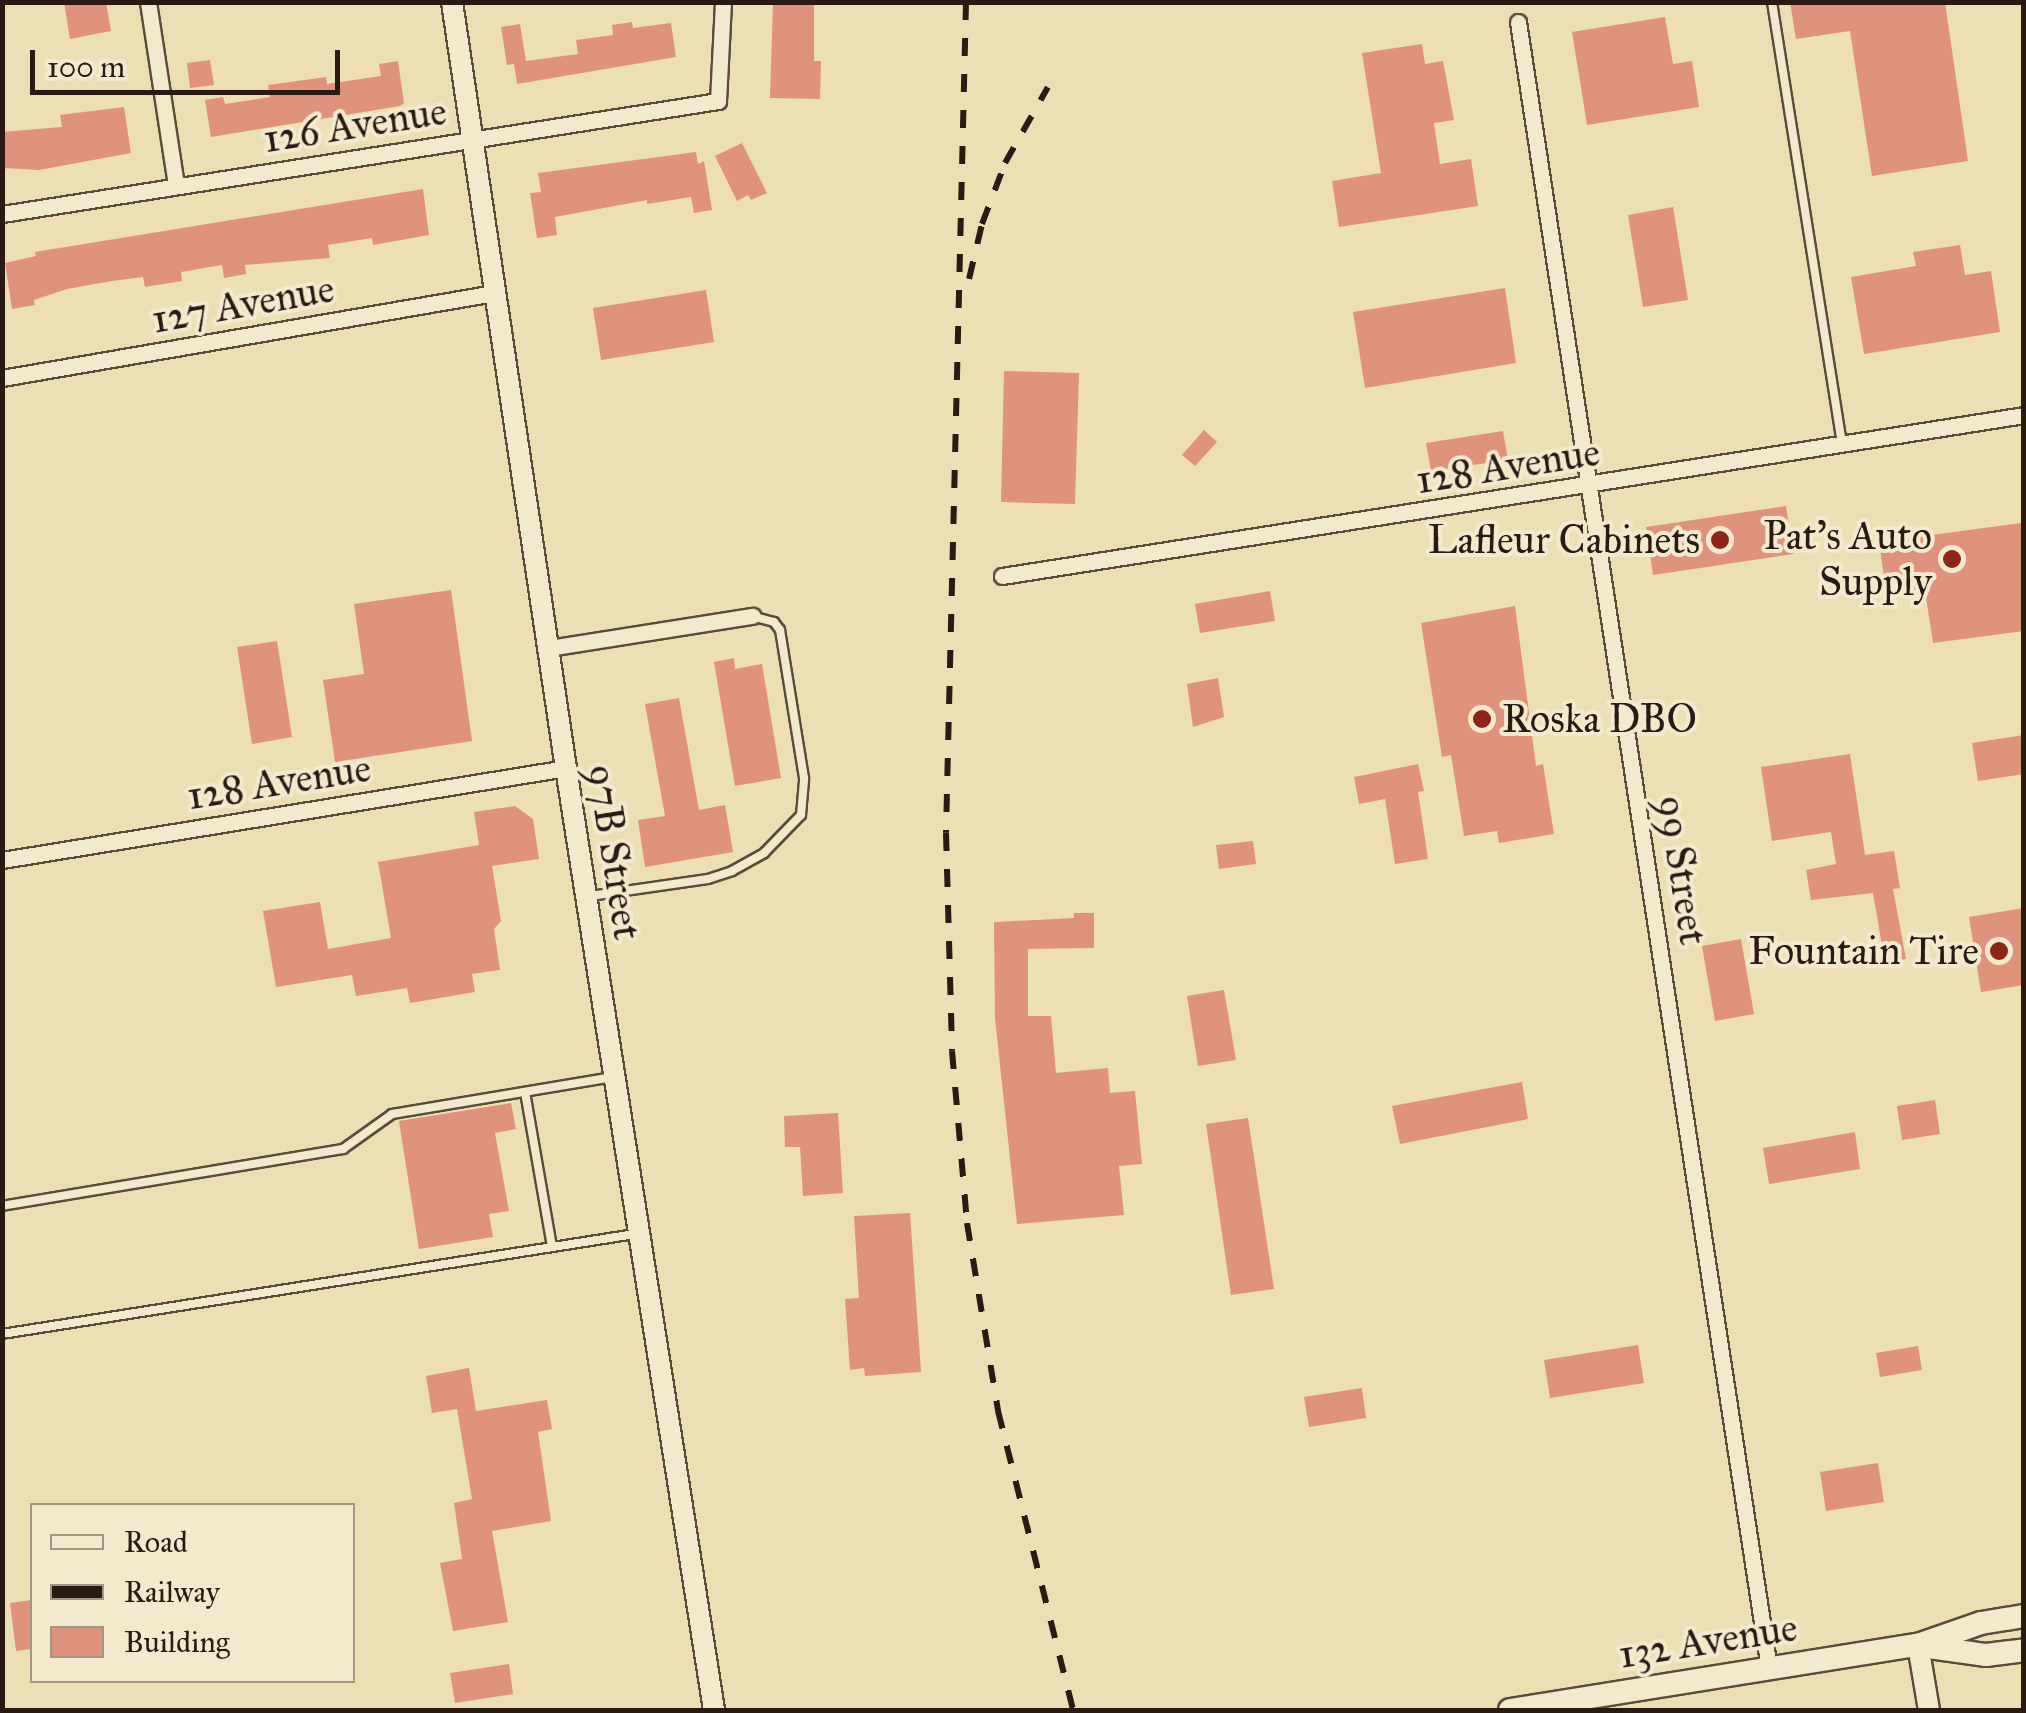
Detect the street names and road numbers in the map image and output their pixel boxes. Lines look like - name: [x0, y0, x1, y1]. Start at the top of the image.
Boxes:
- street label: 126 Avenue: [260, 87, 450, 163]
- street label: 127 Avenue: [148, 264, 338, 344]
- street label: 128 Avenue: [1413, 428, 1603, 504]
- street label: 128 Avenue: [184, 744, 374, 820]
- street label: 97B Street: [576, 761, 652, 943]
- street label: 99 Street: [1646, 792, 1718, 948]
- street label: 132 Avenue: [1615, 1603, 1801, 1679]

